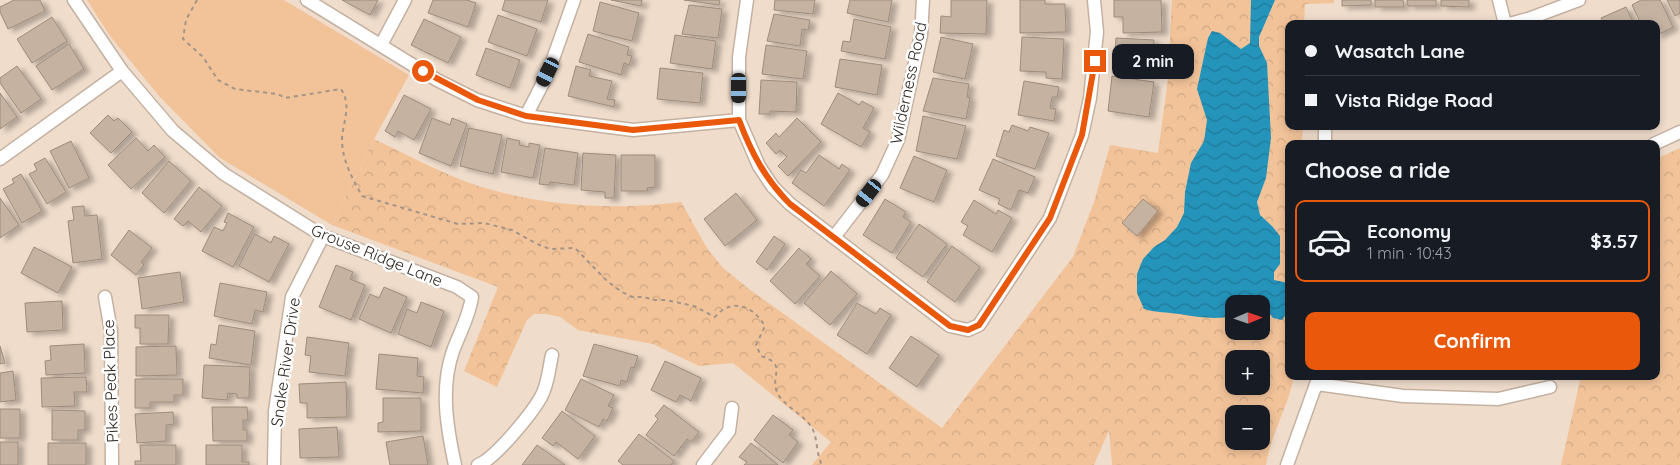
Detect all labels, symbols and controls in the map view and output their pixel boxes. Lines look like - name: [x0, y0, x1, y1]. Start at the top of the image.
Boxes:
- street label: Wilderness Road: [885, 20, 931, 146]
- text: Wasatch Lane: [1335, 39, 1465, 63]
- callout: 2 min: [1112, 44, 1195, 78]
- route end: [1084, 50, 1106, 72]
- text: 2 min: [1132, 51, 1174, 71]
- car: [534, 55, 561, 89]
- route start: [412, 60, 434, 82]
- car: [731, 73, 746, 103]
- text: Vista Ridge Road: [1335, 88, 1493, 112]
- text: Choose a ride: [1305, 156, 1450, 184]
- car: [853, 177, 884, 209]
- street label: Grouse Ridge Lane: [308, 219, 446, 291]
- icon: car: [1307, 219, 1352, 264]
- text: Economy: [1367, 219, 1451, 243]
- text: $3.57: [1590, 229, 1638, 253]
- text: 1 min · 10:43: [1367, 243, 1452, 263]
- north arrow: [1225, 295, 1270, 340]
- map controls: [1225, 295, 1270, 450]
- street label: Snake River Drive: [266, 296, 304, 428]
- button: Confirm: [1305, 312, 1640, 370]
- street label: Pikes Peak Place: [98, 319, 122, 443]
- button: +: [1225, 350, 1270, 395]
- button: −: [1225, 405, 1270, 450]

